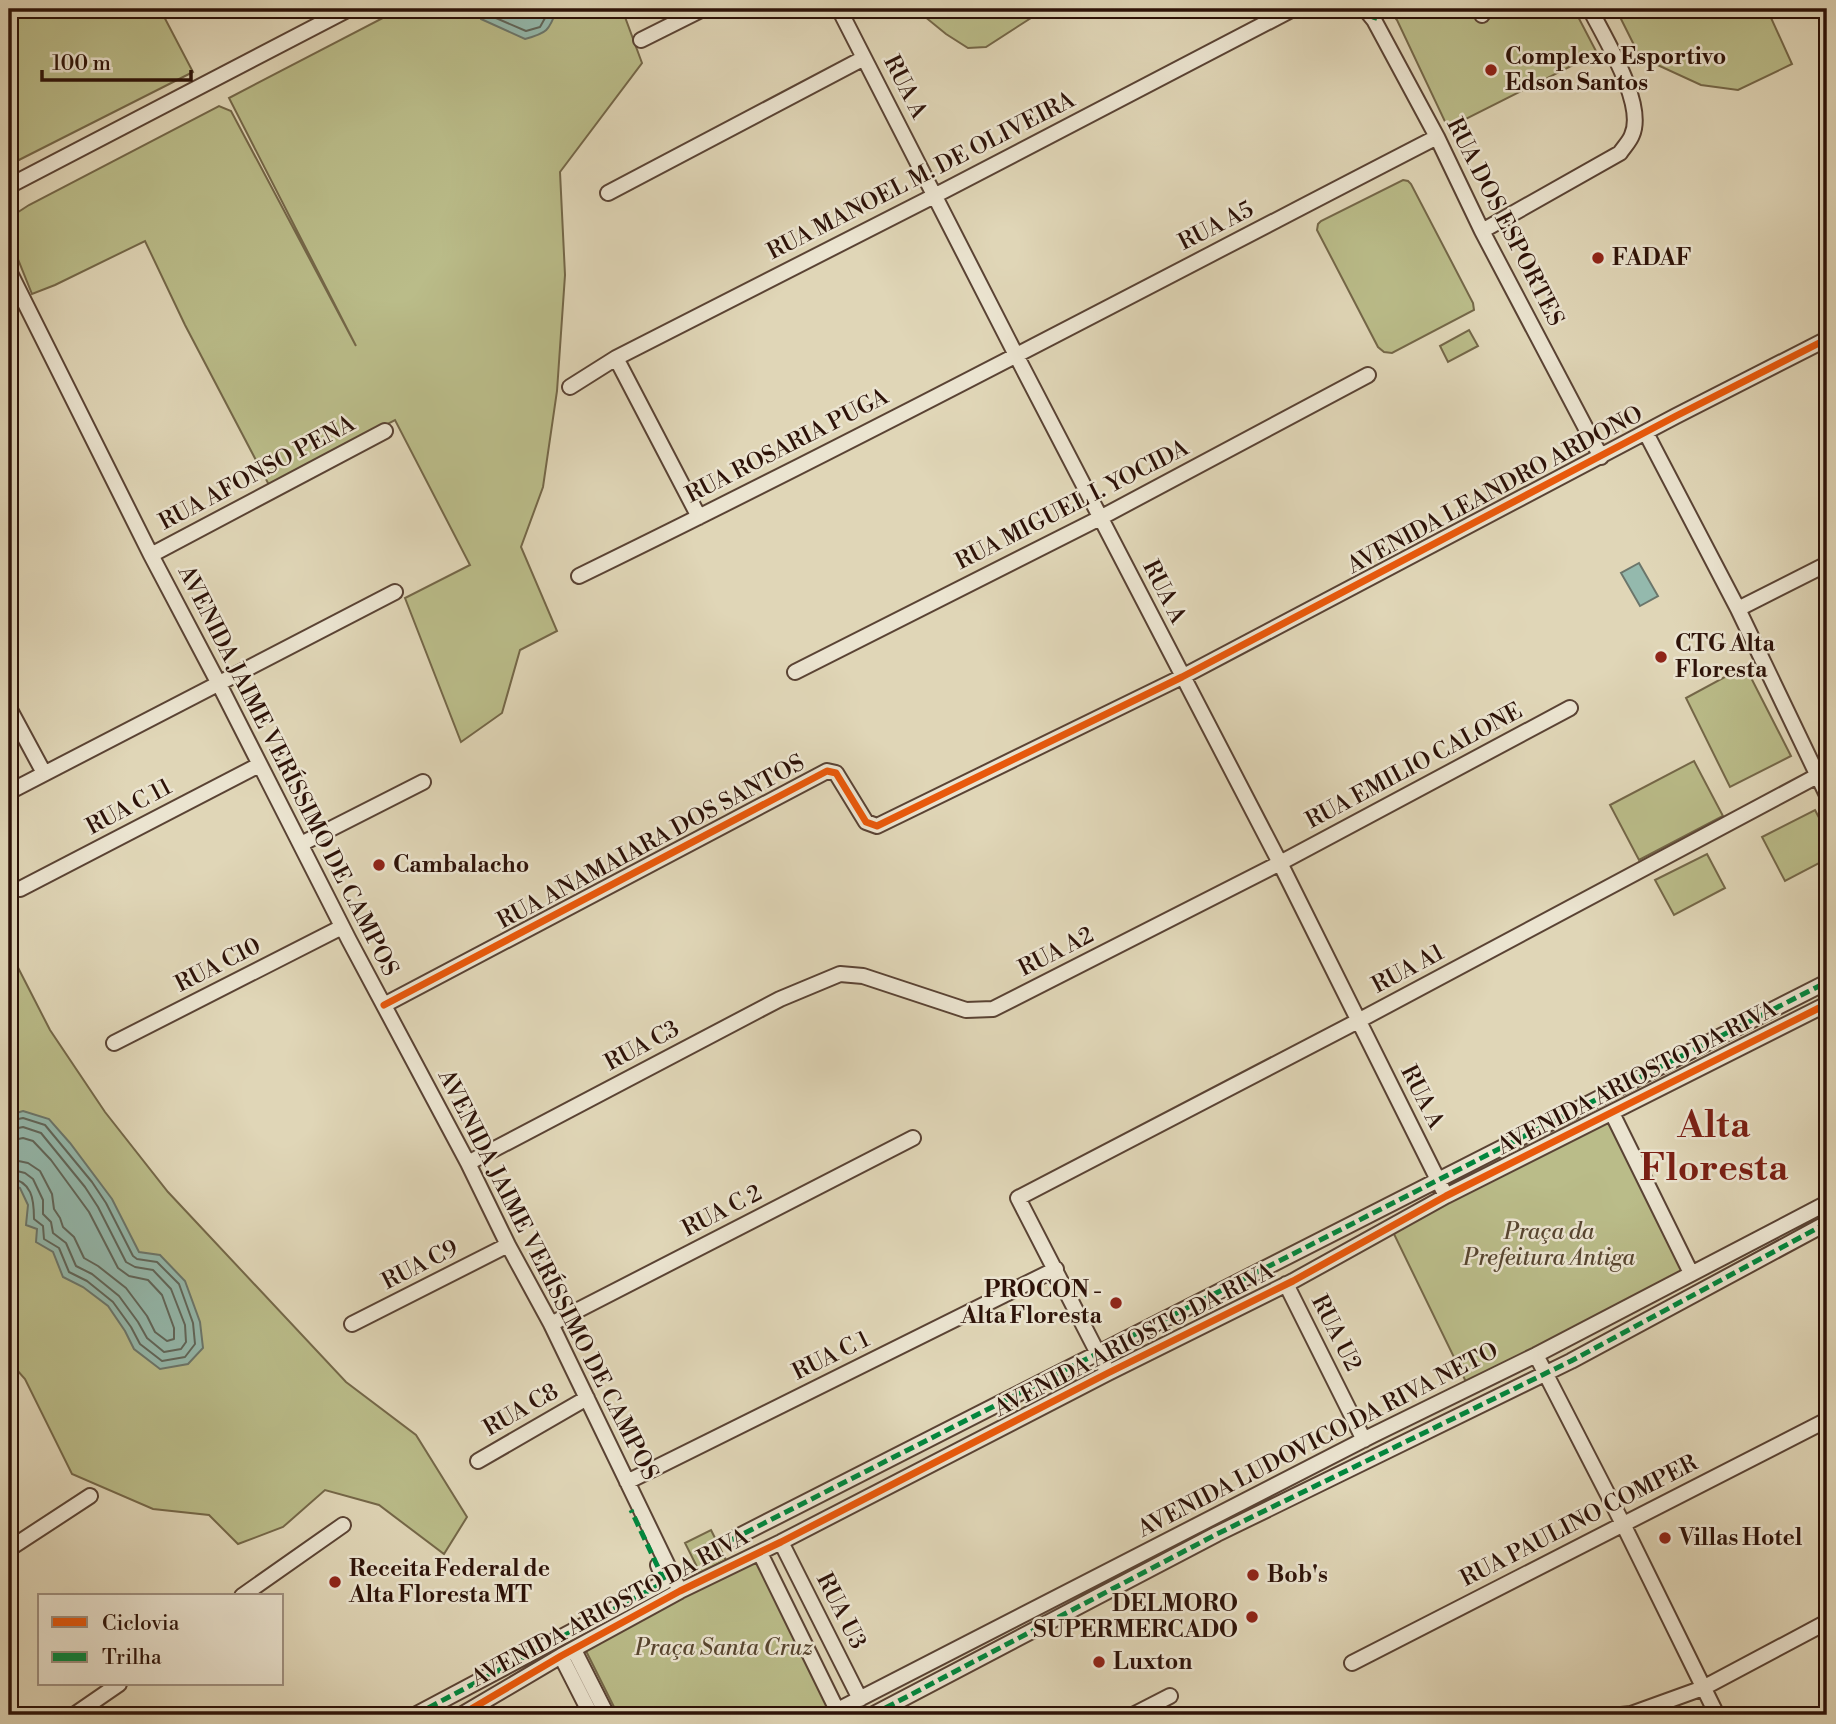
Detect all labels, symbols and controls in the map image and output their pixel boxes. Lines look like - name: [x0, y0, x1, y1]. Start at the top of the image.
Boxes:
- scale bar: [42, 38, 191, 82]
- place label: Complexo Esportivo Edson Santos: [1505, 43, 1726, 97]
- street label: RUA A: [877, 50, 933, 125]
- text: 100 m: [52, 51, 111, 77]
- marker: Complexo Esportivo Edson Santos: [1483, 62, 1499, 78]
- street label: RUA MANOEL M. DE OLIVEIRA: [762, 85, 1081, 266]
- street label: RUA DOS ESPORTES: [1440, 113, 1570, 331]
- street label: RUA A5: [1174, 195, 1258, 257]
- place label: FADAF: [1612, 244, 1692, 272]
- marker: FADAF: [1590, 250, 1606, 266]
- street label: RUA ROSARIA PUGA: [681, 382, 894, 509]
- street label: AVENIDA LEANDRO ARDONO: [1342, 400, 1648, 580]
- street label: RUA AFONSO PENA: [154, 409, 361, 537]
- street label: RUA MIGUEL I. YOCIDA: [951, 433, 1194, 576]
- street label: RUA A: [1136, 555, 1192, 630]
- street label: AVENIDA JAIME VERÍSSIMO DE CAMPOS: [171, 559, 406, 981]
- place label: CTG Alta Floresta: [1675, 630, 1776, 684]
- marker: CTG Alta Floresta: [1653, 649, 1669, 665]
- street label: RUA EMILIO CALONE: [1301, 697, 1527, 835]
- street label: RUA ANAMAIARA DOS SANTOS: [492, 749, 810, 935]
- street label: RUA C 11: [81, 773, 177, 841]
- place label: Cambalacho: [393, 851, 529, 879]
- marker: Cambalacho: [371, 857, 387, 873]
- street label: RUA A2: [1014, 921, 1098, 983]
- street label: RUA C10: [171, 932, 265, 998]
- street label: RUA A1: [1367, 938, 1449, 1000]
- street label: AVENIDA ARIOSTO DA RIVA: [1492, 995, 1783, 1161]
- street label: RUA C3: [600, 1015, 684, 1077]
- street label: RUA A: [1394, 1060, 1450, 1135]
- street label: AVENIDA JAIME VERÍSSIMO DE CAMPOS: [431, 1063, 666, 1485]
- district label: Alta Floresta: [1640, 1103, 1789, 1192]
- street label: RUA C 2: [677, 1179, 767, 1243]
- park label: Praça da Prefeitura Antiga: [1462, 1218, 1635, 1272]
- street label: RUA C9: [377, 1234, 463, 1296]
- street label: AVENIDA ARIOSTO DA RIVA: [989, 1257, 1280, 1423]
- place label: PROCON - Alta Floresta: [960, 1276, 1103, 1330]
- street label: RUA U2: [1305, 1290, 1367, 1376]
- marker: PROCON - Alta Floresta: [1108, 1295, 1124, 1311]
- street label: RUA C 1: [788, 1325, 874, 1387]
- street label: AVENIDA LUDOVICO DA RIVA NETO: [1132, 1337, 1503, 1544]
- street label: RUA C8: [479, 1377, 563, 1443]
- street label: RUA PAULINO COMPER: [1456, 1449, 1703, 1593]
- street label: AVENIDA ARIOSTO DA RIVA: [466, 1522, 755, 1694]
- place label: Villas Hotel: [1678, 1524, 1803, 1552]
- marker: Villas Hotel: [1657, 1530, 1673, 1546]
- place label: Receita Federal de Alta Floresta MT: [348, 1555, 550, 1609]
- place label: Bob's: [1267, 1561, 1328, 1589]
- marker: Bob's: [1245, 1567, 1261, 1583]
- street label: RUA U3: [810, 1568, 872, 1654]
- marker: Receita Federal de Alta Floresta MT: [327, 1574, 343, 1590]
- place label: DELMORO SUPERMERCADO: [1033, 1590, 1238, 1644]
- legend: [38, 1594, 284, 1686]
- marker: DELMORO SUPERMERCADO: [1244, 1609, 1260, 1625]
- text: Ciclovia: [102, 1611, 180, 1637]
- park label: Praça Santa Cruz: [634, 1634, 813, 1662]
- text: Trilha: [102, 1645, 162, 1671]
- place label: Luxton: [1113, 1648, 1192, 1676]
- marker: Luxton: [1091, 1654, 1107, 1670]

